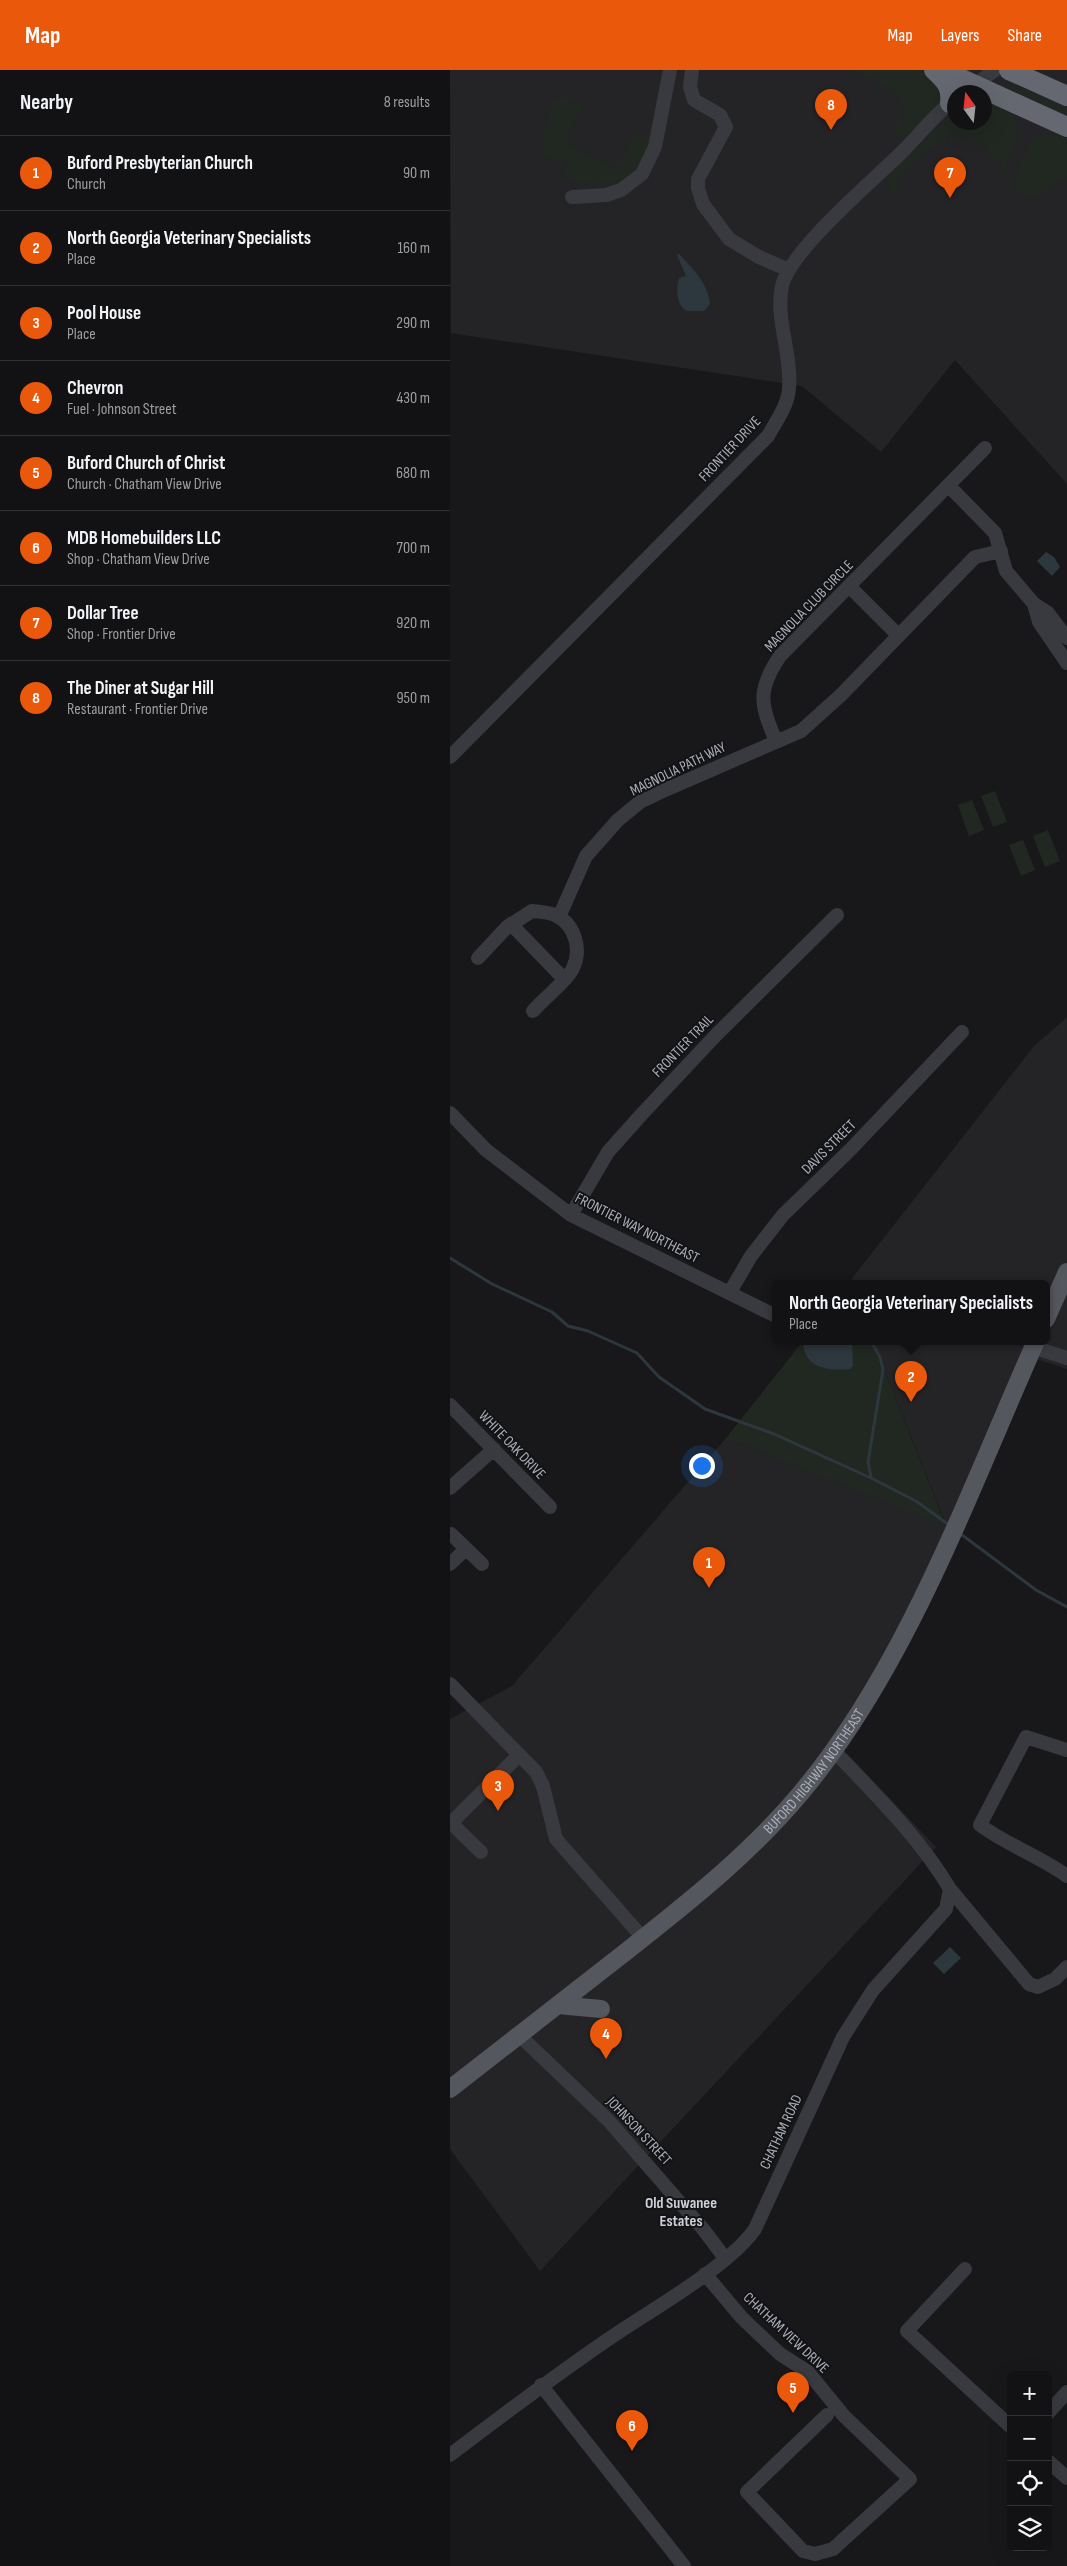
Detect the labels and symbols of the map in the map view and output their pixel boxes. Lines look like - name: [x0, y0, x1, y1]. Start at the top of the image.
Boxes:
- north arrow: [947, 85, 992, 130]
- pin: 8: [815, 89, 847, 130]
- pin: 7: [934, 157, 966, 198]
- street label: FRONTIER DRIVE: [695, 412, 765, 486]
- street label: MAGNOLIA CLUB CIRCLE: [760, 556, 858, 656]
- street label: MAGNOLIA PATH WAY: [627, 737, 730, 800]
- street label: FRONTIER TRAIL: [648, 1010, 718, 1081]
- street label: DAVIS STREET: [798, 1116, 860, 1178]
- street label: FRONTIER WAY NORTHEAST: [572, 1189, 702, 1267]
- pin: 2: [895, 1361, 927, 1402]
- street label: WHITE OAK DRIVE: [474, 1407, 550, 1483]
- your location: [689, 1453, 715, 1479]
- pin: 1: [693, 1547, 725, 1588]
- street label: BUFORD HIGHWAY NORTHEAST: [759, 1705, 869, 1838]
- pin: 3: [482, 1770, 514, 1811]
- pin: 4: [590, 2018, 622, 2059]
- street label: JOHNSON STREET: [602, 2092, 676, 2169]
- street label: CHATHAM ROAD: [755, 2092, 807, 2172]
- district label: Old Suwanee Estates: [645, 2194, 717, 2231]
- street label: CHATHAM VIEW DRIVE: [739, 2288, 833, 2378]
- pin: 5: [777, 2372, 809, 2413]
- pin: 6: [616, 2410, 648, 2451]

